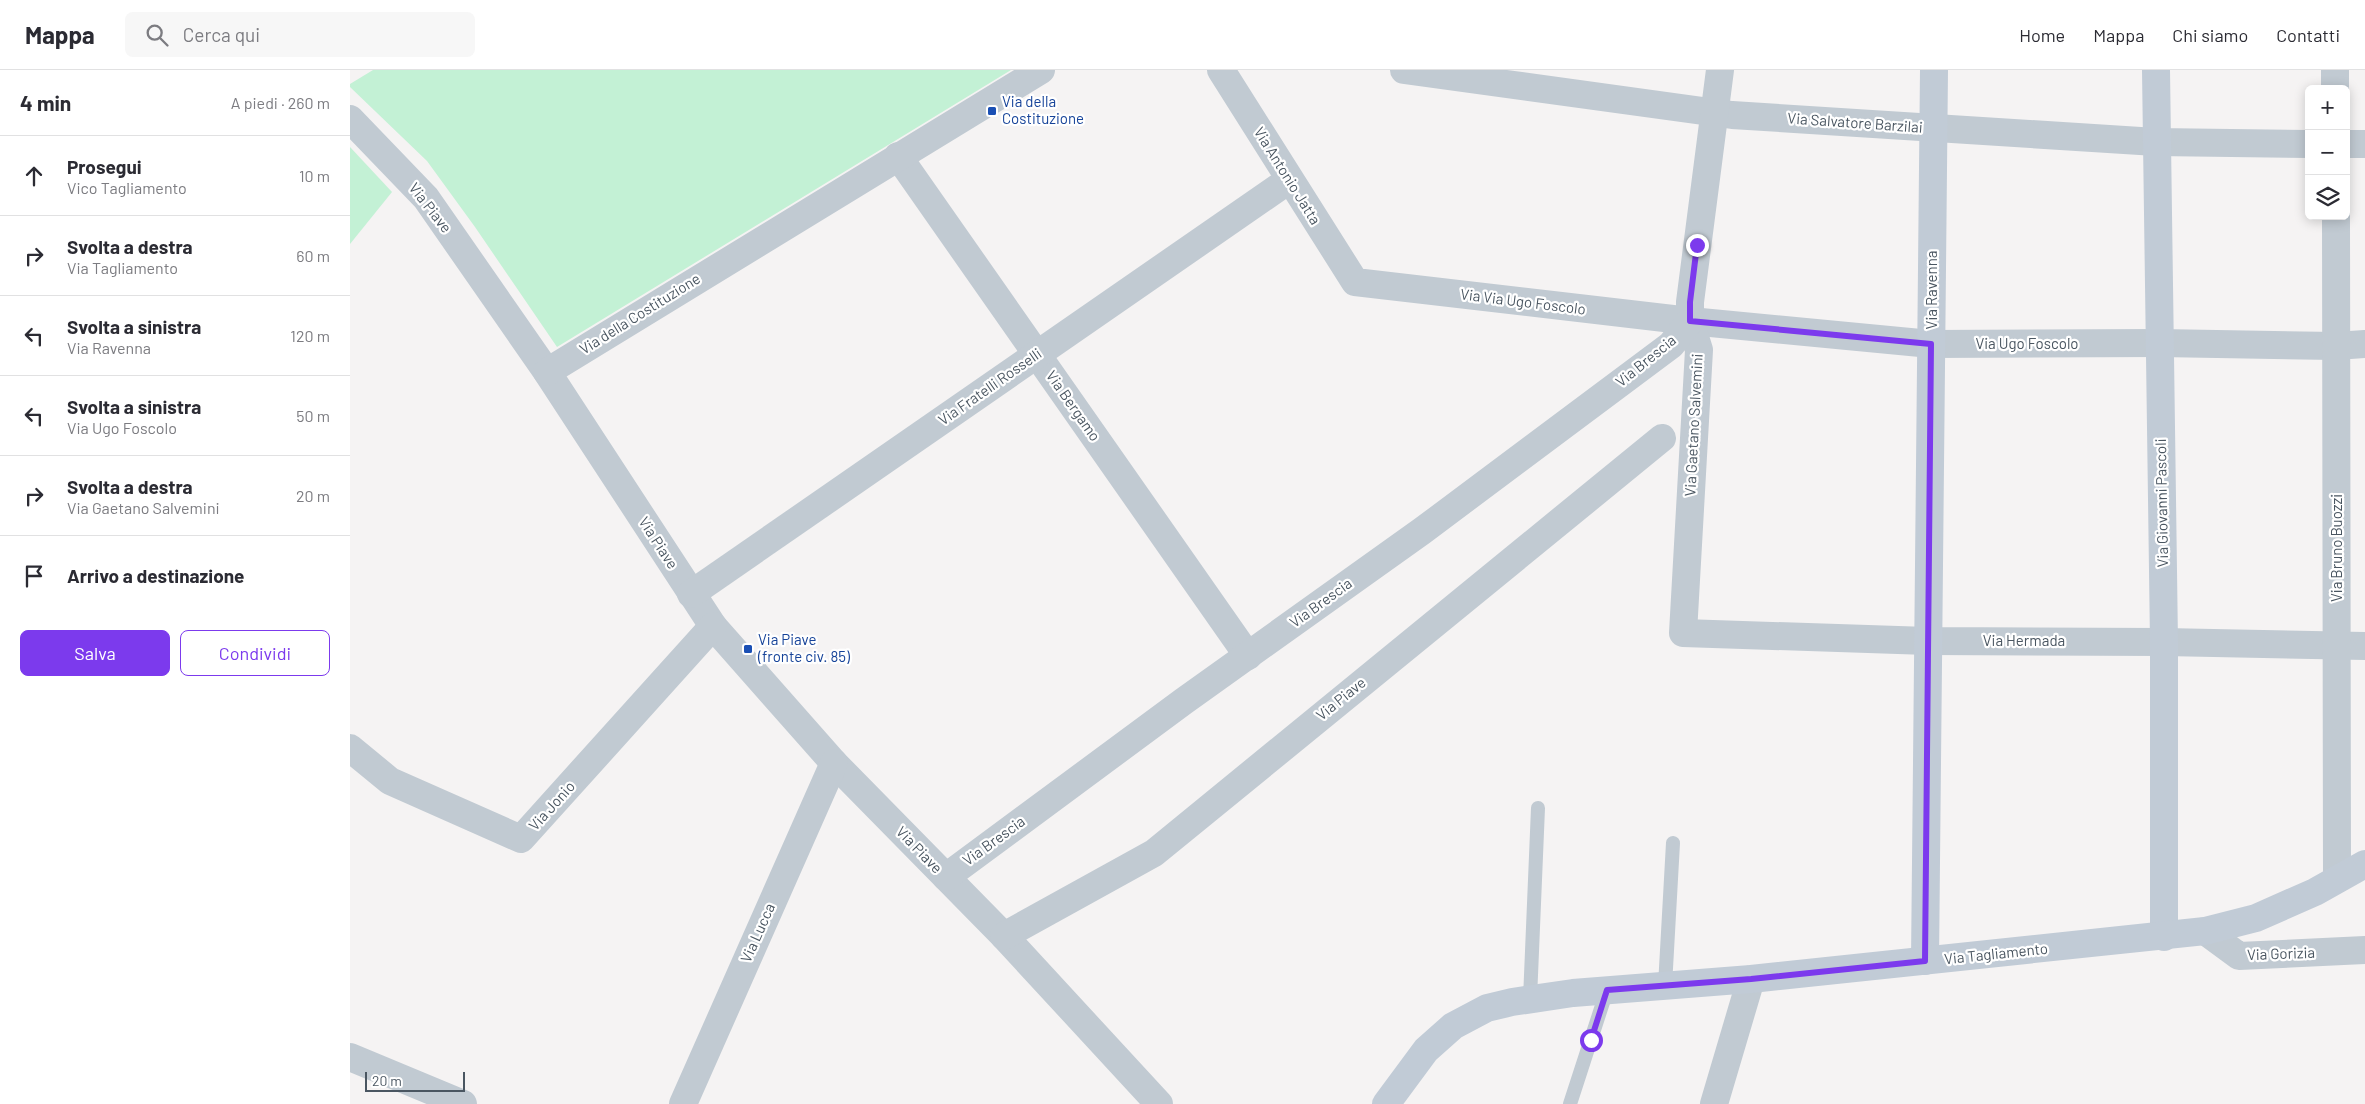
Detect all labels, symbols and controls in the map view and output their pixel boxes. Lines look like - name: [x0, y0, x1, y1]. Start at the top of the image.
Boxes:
- search box: [125, 12, 475, 57]
- text: Mappa: [25, 20, 95, 49]
- icon: search: [143, 21, 171, 49]
- text: Cerca qui: [183, 23, 260, 46]
- text: Home: [2019, 24, 2065, 46]
- text: Mappa: [2093, 24, 2144, 46]
- text: Chi siamo: [2172, 24, 2248, 46]
- text: Contatti: [2276, 24, 2340, 46]
- map controls: [2305, 85, 2350, 220]
- button: +: [2305, 85, 2350, 130]
- text: 4 min: [20, 90, 71, 115]
- place label: Via della Costituzione: [1002, 92, 1084, 127]
- text: A piedi · 260 m: [231, 93, 330, 112]
- marker: Via della Costituzione: [986, 105, 998, 117]
- street label: Via Salvatore Barzilai: [1787, 108, 1923, 136]
- street label: Via Antonio Jatta: [1251, 123, 1325, 228]
- button: −: [2305, 130, 2350, 175]
- text: Prosegui: [67, 155, 142, 178]
- icon: ahead: [20, 162, 48, 190]
- text: 10 m: [299, 166, 330, 185]
- button: layers: [2305, 175, 2350, 220]
- text: Vico Tagliamento: [67, 178, 187, 197]
- street label: Via Piave: [406, 179, 456, 236]
- route end: [1686, 234, 1709, 257]
- text: Svolta a destra: [67, 235, 193, 258]
- icon: right: [20, 242, 48, 270]
- text: 60 m: [296, 246, 330, 265]
- street label: Via Ravenna: [1922, 251, 1940, 329]
- text: Via Tagliamento: [67, 258, 178, 277]
- street label: Via della Costituzione: [576, 269, 703, 358]
- street label: Via Via Ugo Foscolo: [1459, 284, 1587, 318]
- text: Svolta a sinistra: [67, 315, 201, 338]
- icon: left: [20, 322, 48, 350]
- text: 120 m: [290, 326, 330, 345]
- street label: Via Brescia: [1612, 330, 1679, 390]
- street label: Via Ugo Foscolo: [1975, 334, 2079, 352]
- text: Via Ravenna: [67, 338, 151, 357]
- street label: Via Fratelli Rosselli: [934, 344, 1045, 429]
- street label: Via Gaetano Salvemini: [1680, 353, 1706, 497]
- street label: Via Bergamo: [1043, 367, 1105, 444]
- text: Svolta a sinistra: [67, 395, 201, 418]
- icon: left: [20, 402, 48, 430]
- text: 50 m: [296, 406, 330, 425]
- text: Via Ugo Foscolo: [67, 418, 177, 437]
- street label: Via Giovanni Pascoli: [2151, 438, 2171, 568]
- text: Svolta a destra: [67, 475, 193, 498]
- icon: right: [20, 482, 48, 510]
- text: 20 m: [296, 486, 330, 505]
- street label: Via Bruno Buozzi: [2327, 494, 2345, 602]
- text: Via Gaetano Salvemini: [67, 498, 220, 517]
- street label: Via Piave: [635, 513, 682, 572]
- icon: arrive: [20, 562, 48, 590]
- text: Arrivo a destinazione: [67, 564, 245, 587]
- street label: Via Brescia: [1286, 574, 1355, 631]
- button: Salva: [20, 630, 170, 676]
- button: Condividi: [180, 630, 330, 676]
- place label: Via Piave (fronte civ. 85): [757, 630, 850, 665]
- street label: Via Hermada: [1983, 631, 2065, 649]
- marker: Via Piave (fronte civ. 85): [742, 643, 754, 655]
- street label: Via Piave: [1312, 673, 1369, 724]
- street label: Via Jonio: [524, 777, 578, 834]
- street label: Via Brescia: [959, 812, 1028, 869]
- street label: Via Piave: [893, 822, 947, 877]
- street label: Via Lucca: [736, 900, 778, 965]
- street label: Via Tagliamento: [1943, 939, 2049, 967]
- street label: Via Gorizia: [2247, 943, 2315, 963]
- route start: [1580, 1029, 1603, 1052]
- scale bar: [365, 1069, 465, 1092]
- text: 20 m: [372, 1072, 402, 1089]

